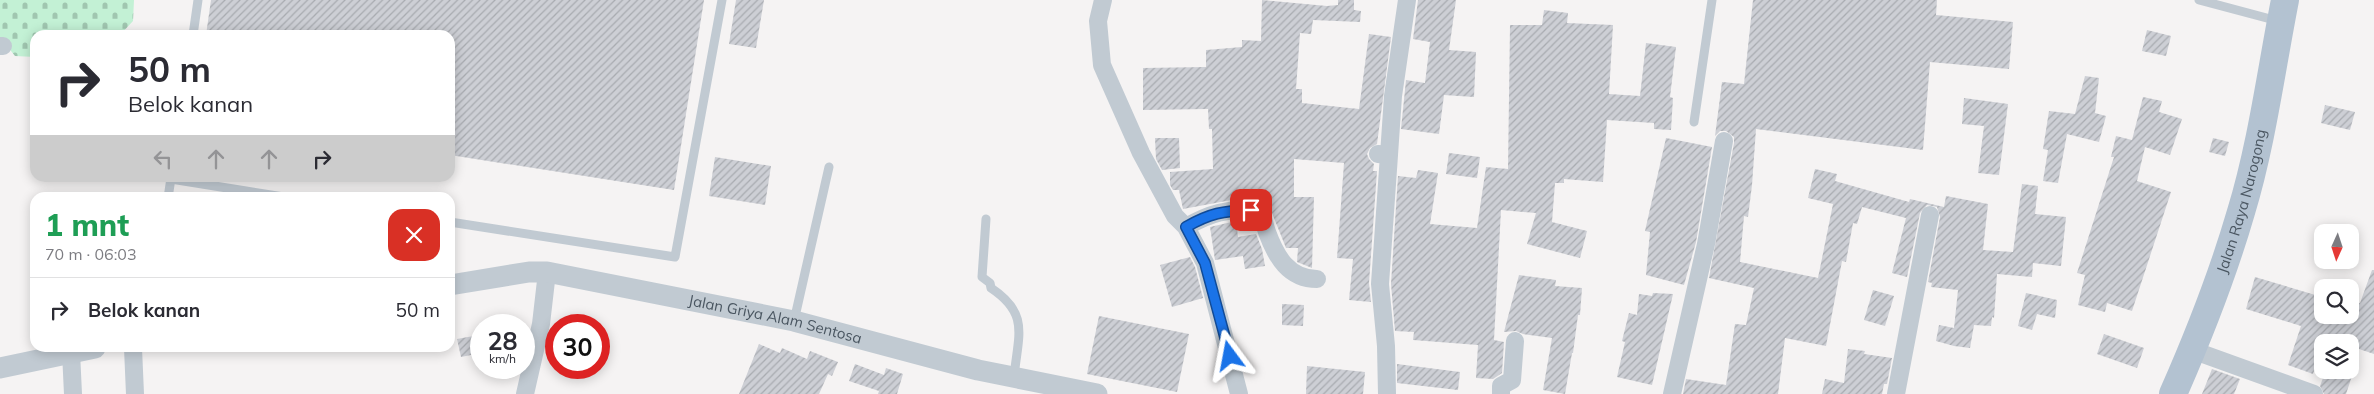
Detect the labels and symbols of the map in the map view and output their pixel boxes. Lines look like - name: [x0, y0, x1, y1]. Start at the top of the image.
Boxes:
- street label: Jalan Raya Narogong: [2212, 127, 2270, 276]
- pin: [1230, 189, 1272, 231]
- north arrow: [2314, 224, 2359, 269]
- street label: Jalan Griya Alam Sentosa: [687, 290, 864, 348]
- speed limit sign: 30: [545, 314, 610, 379]
- position arrow: [1203, 329, 1255, 381]

